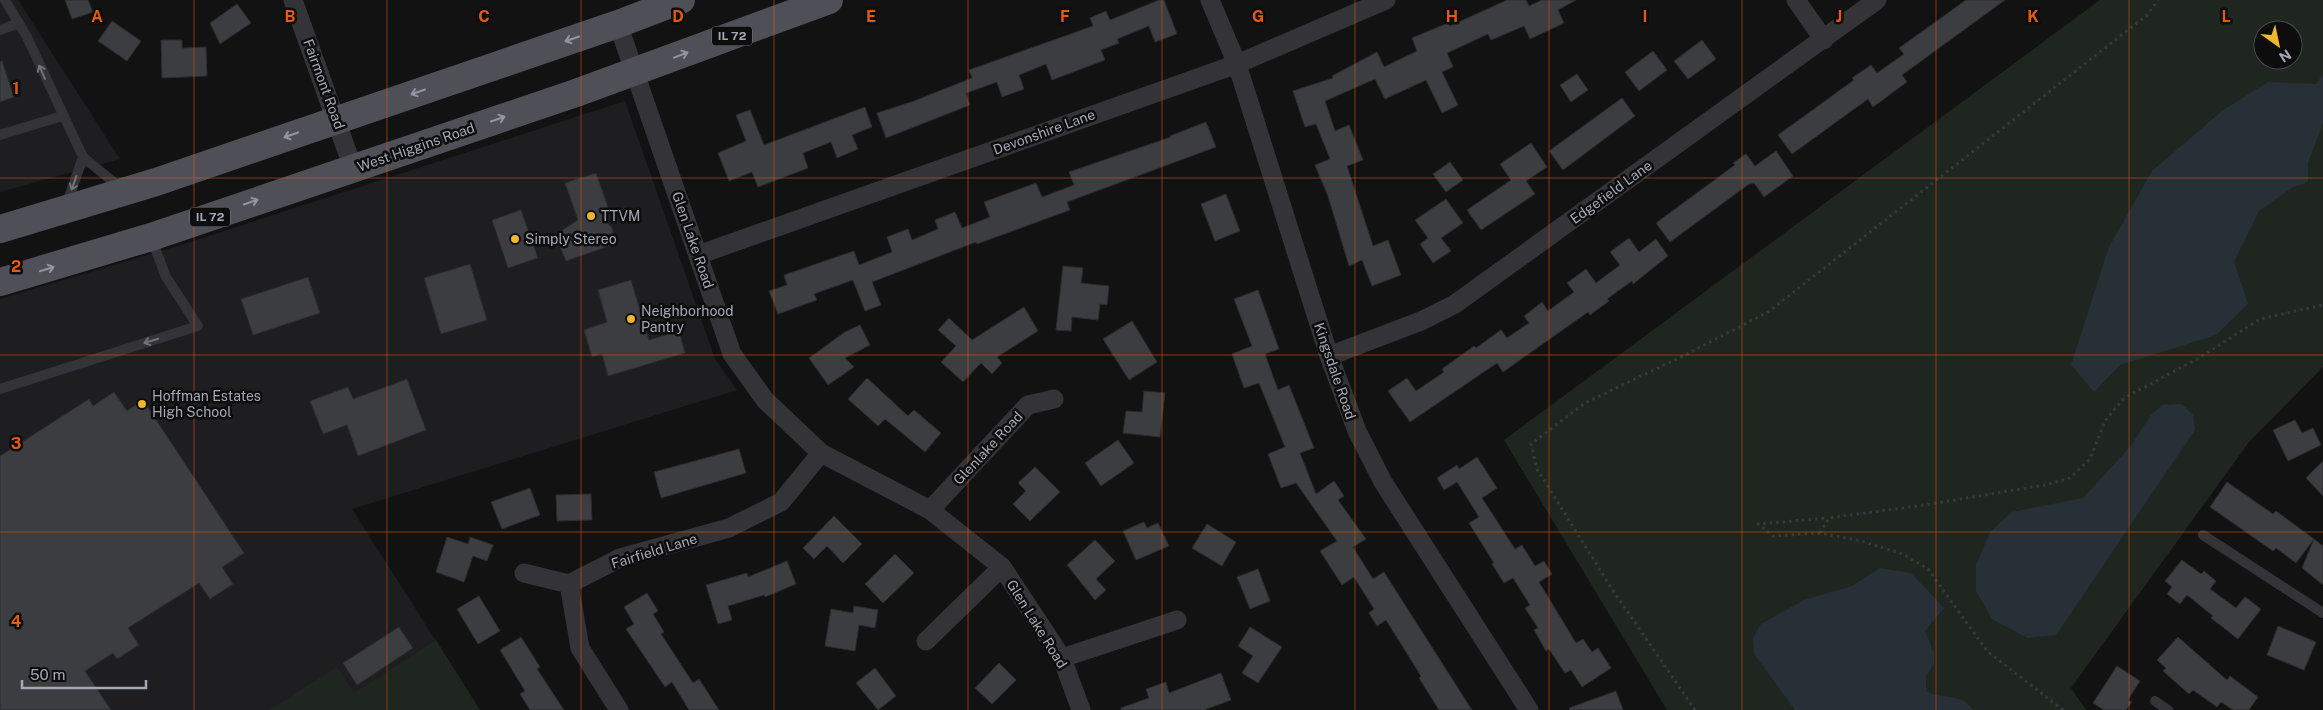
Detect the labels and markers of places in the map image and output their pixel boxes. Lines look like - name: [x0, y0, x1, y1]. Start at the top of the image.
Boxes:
- place label: TTVM: [601, 208, 640, 224]
- marker: TTVM: [585, 210, 597, 222]
- place label: Simply Stereo: [525, 231, 617, 247]
- marker: Simply Stereo: [509, 233, 521, 245]
- place label: Neighborhood Pantry: [641, 303, 734, 335]
- marker: Neighborhood Pantry: [625, 313, 637, 325]
- place label: Hoffman Estates High School: [152, 388, 261, 420]
- marker: Hoffman Estates High School: [136, 398, 148, 410]

